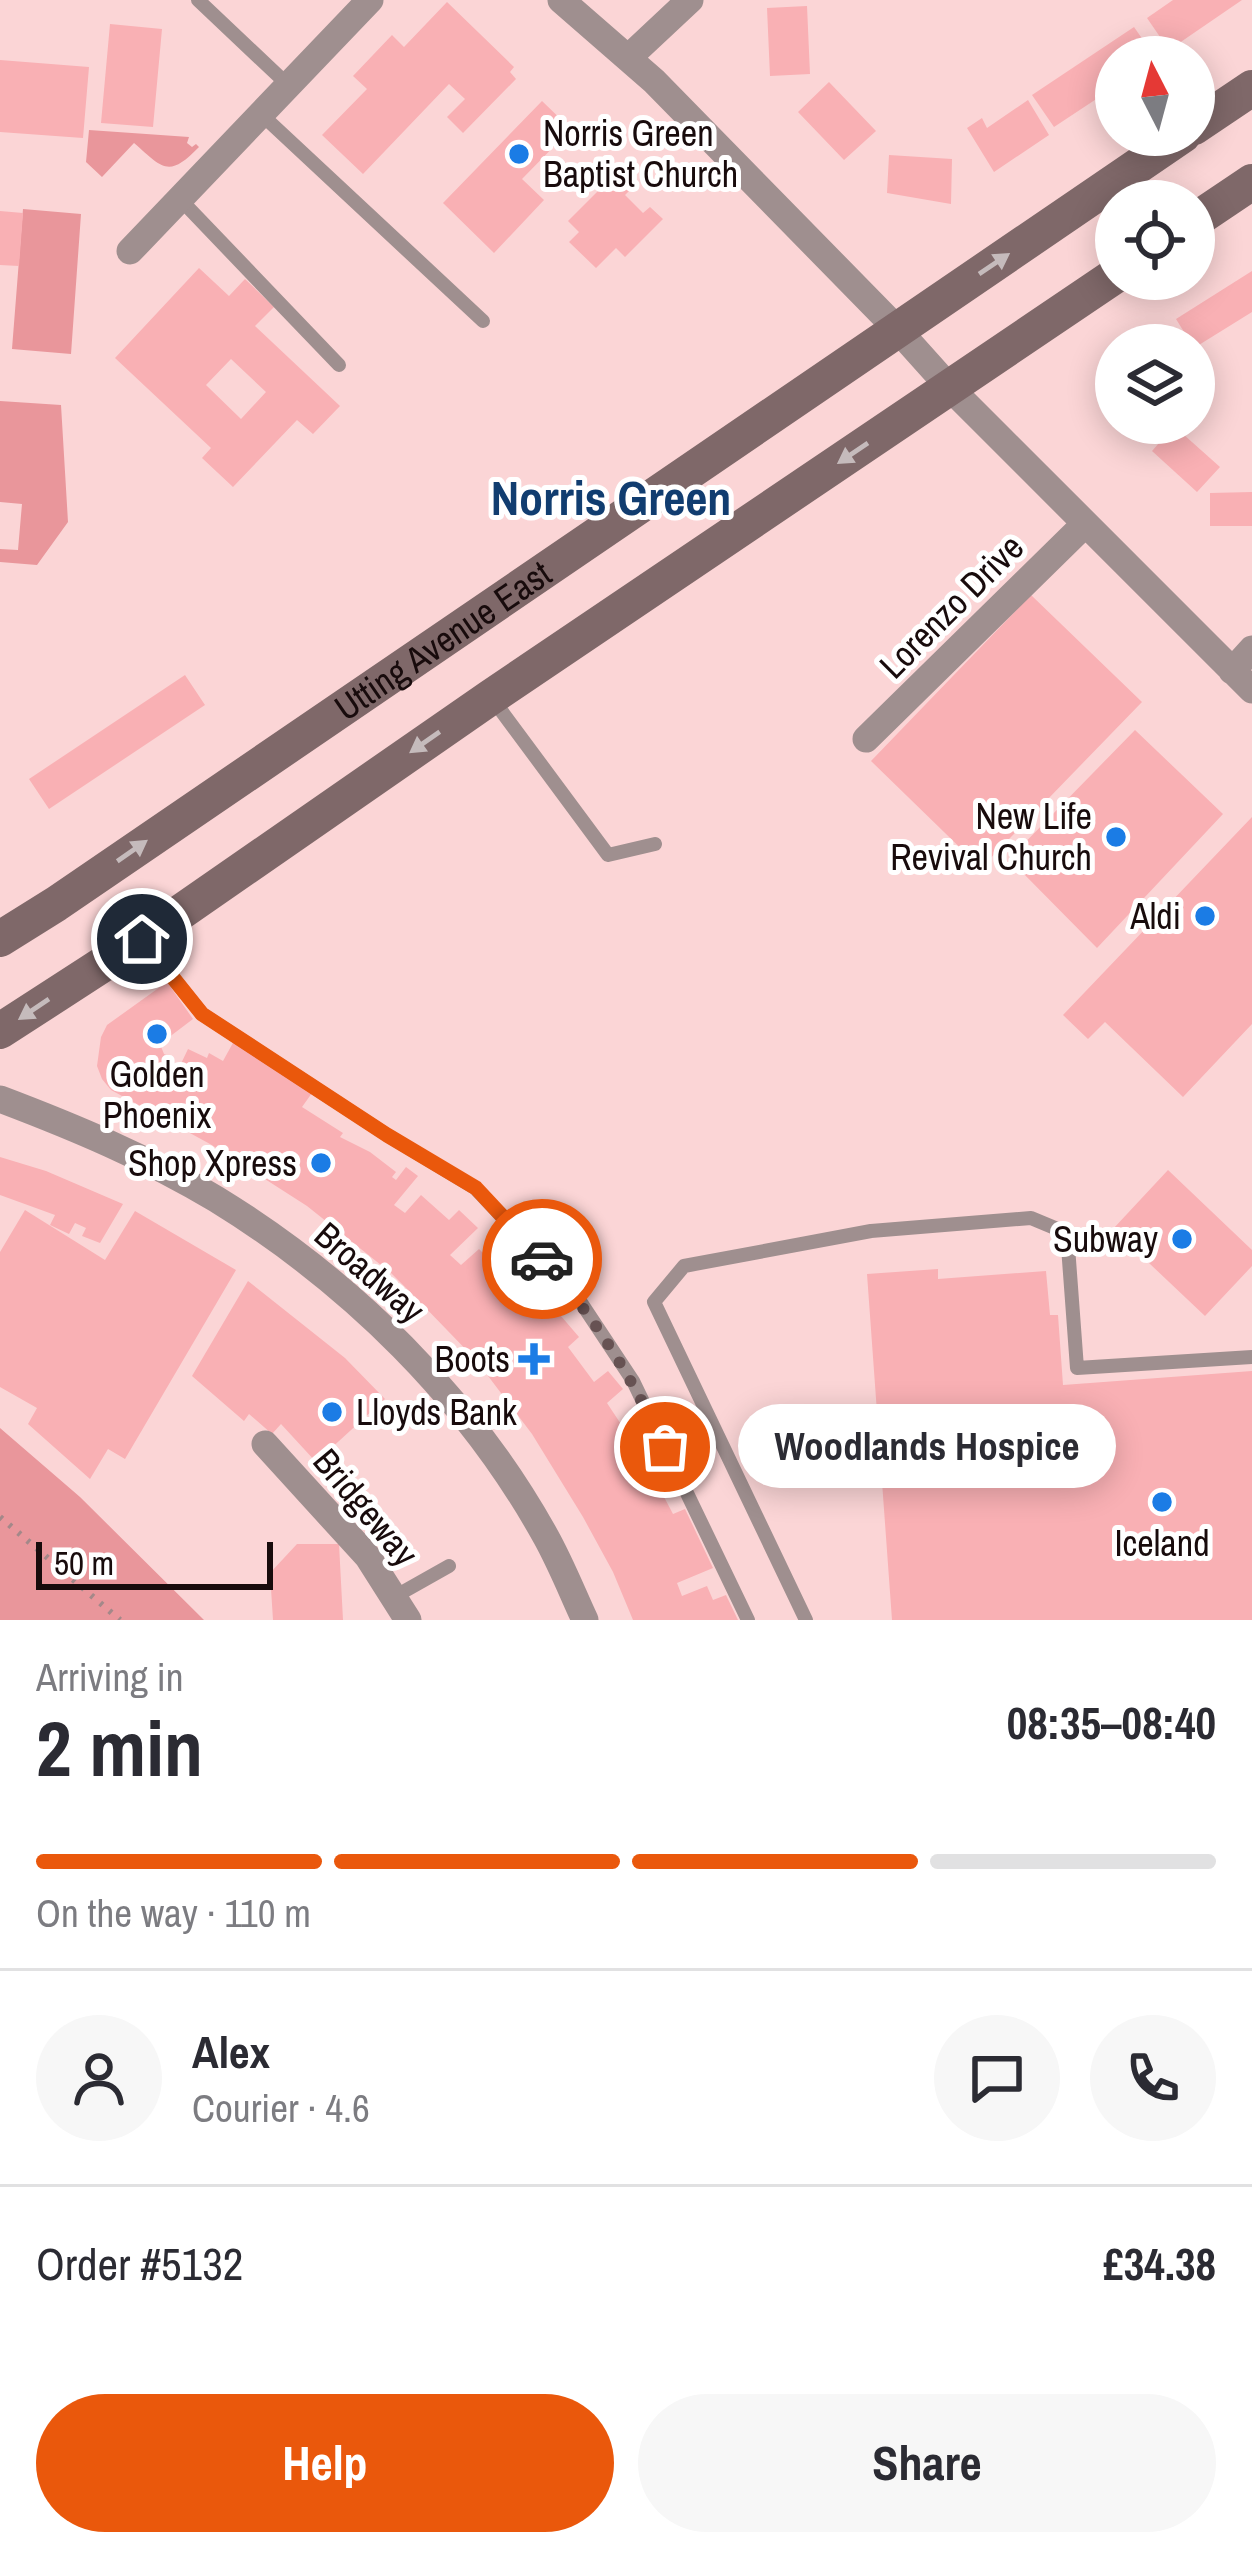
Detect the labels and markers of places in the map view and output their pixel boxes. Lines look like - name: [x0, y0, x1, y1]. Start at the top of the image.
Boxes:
- place label: Norris Green Baptist Church: [543, 109, 738, 198]
- marker: Norris Green Baptist Church: [506, 141, 532, 167]
- place label: New Life Revival Church: [890, 792, 1092, 881]
- marker: New Life Revival Church: [1103, 824, 1129, 850]
- pin: [91, 888, 193, 990]
- place label: Aldi: [1129, 892, 1181, 940]
- marker: Aldi: [1192, 903, 1218, 929]
- marker: Golden Phoenix: [144, 1021, 170, 1047]
- place label: Golden Phoenix: [103, 1050, 211, 1139]
- place label: Shop Xpress: [128, 1139, 297, 1187]
- marker: Shop Xpress: [308, 1150, 334, 1176]
- place label: Subway: [1053, 1215, 1158, 1263]
- marker: Subway: [1169, 1226, 1195, 1252]
- place label: Boots: [435, 1335, 510, 1383]
- marker: Boots: [521, 1346, 547, 1372]
- place label: Lloyds Bank: [356, 1388, 517, 1436]
- pin: [614, 1396, 716, 1498]
- marker: Lloyds Bank: [319, 1399, 345, 1425]
- callout: Woodlands Hospice: [737, 1405, 1115, 1489]
- marker: Iceland: [1149, 1489, 1175, 1515]
- place label: Iceland: [1114, 1519, 1210, 1567]

